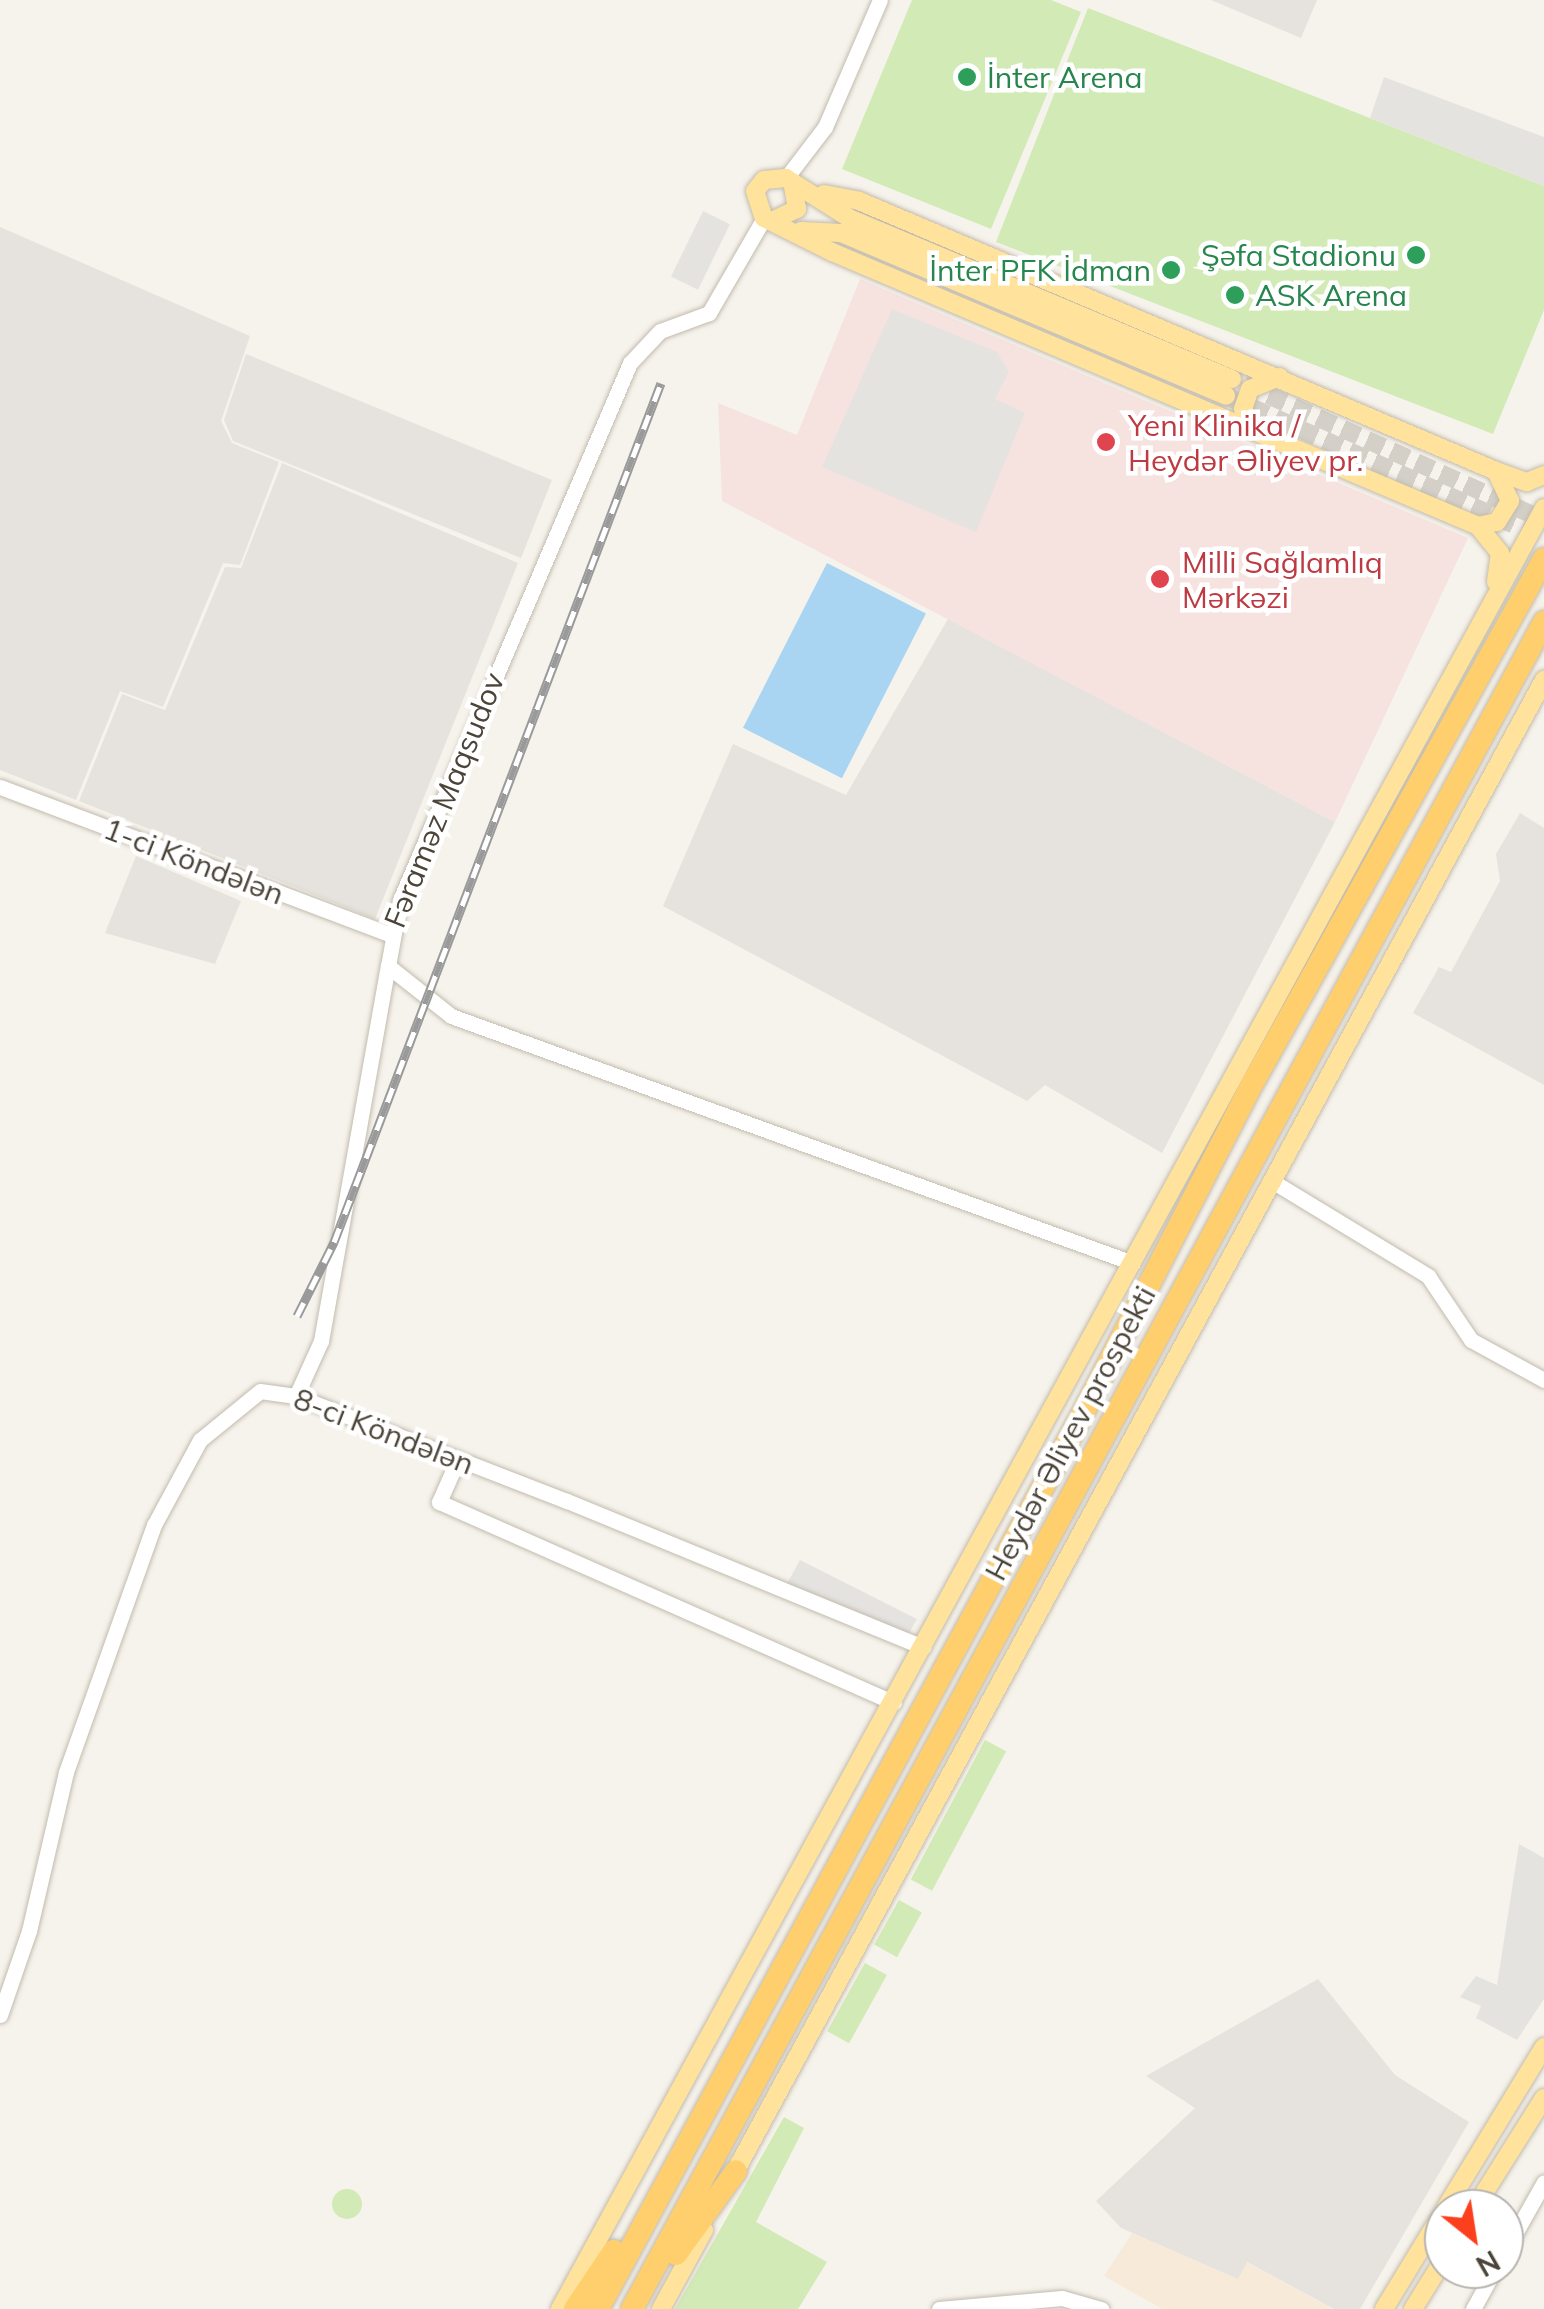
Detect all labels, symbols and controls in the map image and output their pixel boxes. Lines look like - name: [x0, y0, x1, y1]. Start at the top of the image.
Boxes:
- place label: İnter Arena: [987, 59, 1142, 95]
- marker: İnter Arena: [956, 66, 978, 88]
- place label: Şəfa Stadionu: [1201, 237, 1396, 273]
- marker: Şəfa Stadionu: [1405, 244, 1427, 266]
- place label: İnter PFK İdman: [929, 252, 1151, 288]
- marker: İnter PFK İdman: [1160, 259, 1182, 281]
- place label: ASK Arena: [1255, 277, 1407, 313]
- marker: ASK Arena: [1224, 284, 1246, 306]
- place label: Yeni Klinika / Heydər Əliyev pr.: [1128, 407, 1363, 478]
- marker: Yeni Klinika / Heydər Əliyev pr.: [1093, 429, 1119, 455]
- place label: Milli Sağlamlıq Mərkəzi: [1182, 544, 1383, 614]
- marker: Milli Sağlamlıq Mərkəzi: [1147, 566, 1173, 592]
- street label: Fəraməz Maqsudov: [376, 667, 512, 933]
- street label: 1-ci Köndələn: [99, 810, 289, 912]
- street label: Heydər Əliyev prospekti: [977, 1280, 1163, 1586]
- street label: 8-ci Köndələn: [289, 1380, 479, 1482]
- north arrow: [1424, 2189, 1524, 2289]
- text: N: [1470, 2243, 1506, 2284]

